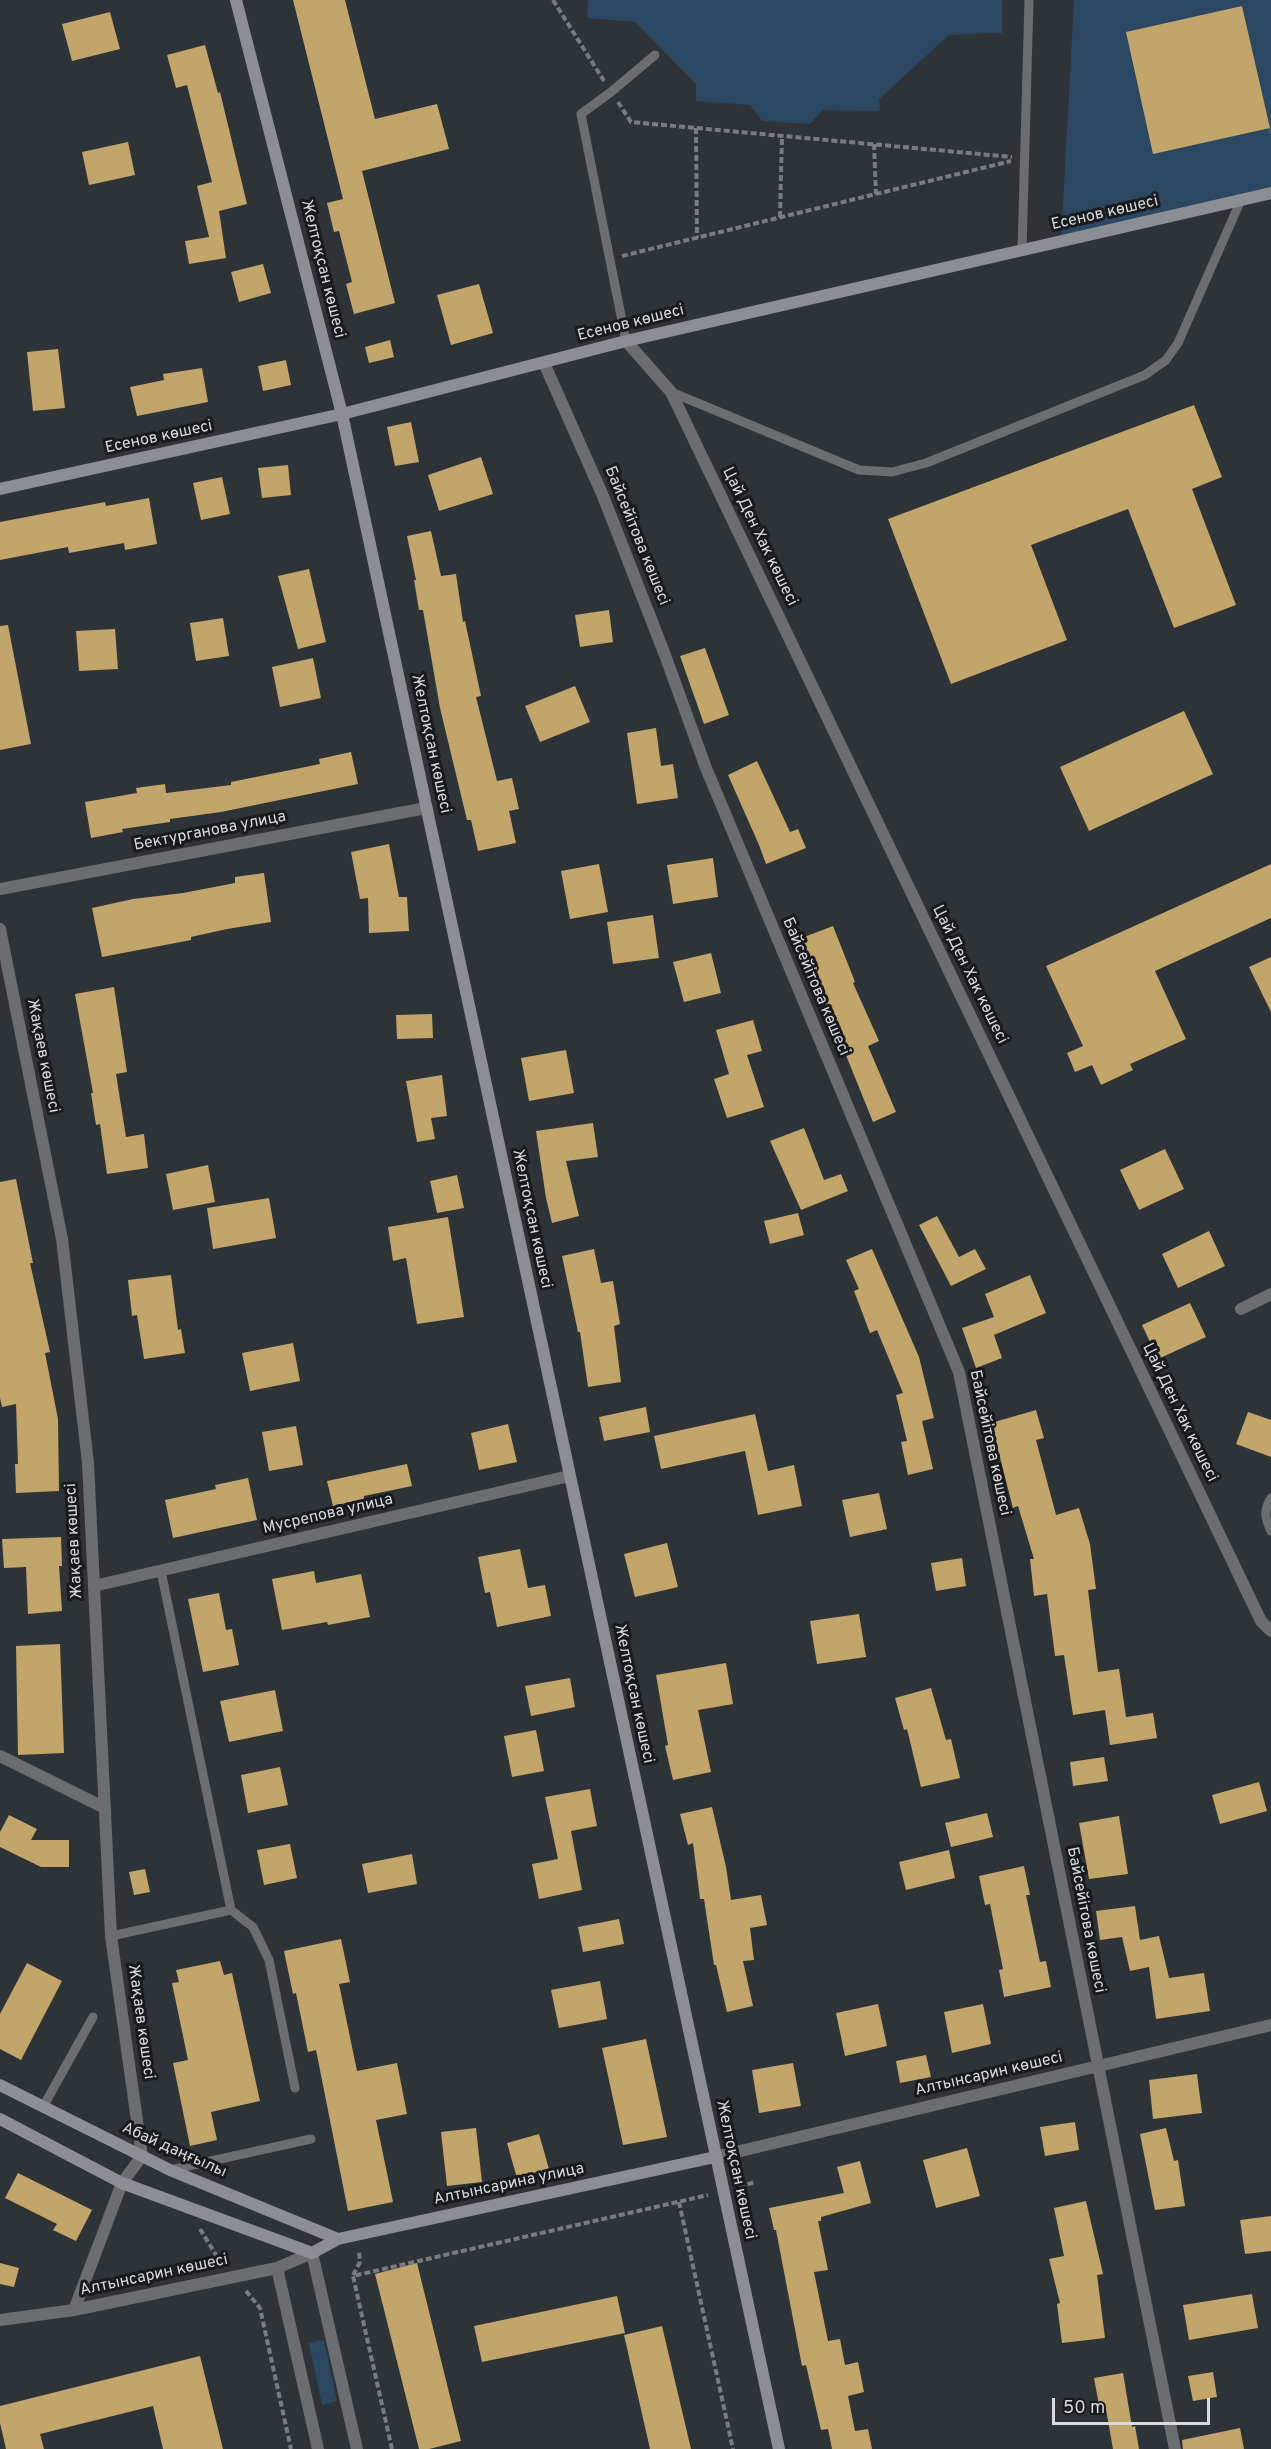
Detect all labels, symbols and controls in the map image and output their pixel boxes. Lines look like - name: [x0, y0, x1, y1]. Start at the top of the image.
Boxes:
- street label: Есенов көшесі: [1050, 192, 1160, 236]
- street label: Желтоқсан көшесі: [296, 198, 348, 340]
- street label: Есенов көшесі: [576, 301, 686, 347]
- street label: Есенов көшесі: [104, 417, 214, 459]
- street label: Байсейітова көшесі: [599, 464, 673, 608]
- street label: Цай Ден Хак көшесі: [717, 464, 801, 610]
- street label: Желтоқсан көшесі: [406, 673, 454, 815]
- street label: Бектурганова улица: [132, 808, 288, 856]
- street label: Цай Ден Хак көшесі: [927, 902, 1011, 1048]
- street label: Байсейітова көшесі: [777, 915, 853, 1059]
- street label: Жақаев көшесі: [22, 997, 62, 1115]
- street label: Желтоқсан көшесі: [507, 1148, 555, 1290]
- street label: Цай Ден Хак көшесі: [1137, 1340, 1221, 1486]
- street label: Байсейітова көшесі: [964, 1368, 1014, 1518]
- street label: Жақаев көшесі: [62, 1483, 88, 1599]
- street label: Мусрепова улица: [261, 1491, 395, 1539]
- street label: Желтоқсан көшесі: [609, 1623, 657, 1765]
- street label: Байсейітова көшесі: [1061, 1845, 1109, 1995]
- street label: Жақаев көшесі: [122, 1963, 158, 2081]
- street label: Алтынсарин көшесі: [913, 2049, 1065, 2101]
- street label: Желтоқсан көшесі: [711, 2099, 759, 2241]
- street label: Абай даңғылы: [119, 2119, 229, 2183]
- street label: Алтынсарина улица: [432, 2160, 586, 2210]
- street label: Алтынсарин көшесі: [78, 2251, 230, 2301]
- scale bar: [1055, 2386, 1212, 2424]
- text: 50 m: [1063, 2397, 1105, 2420]

